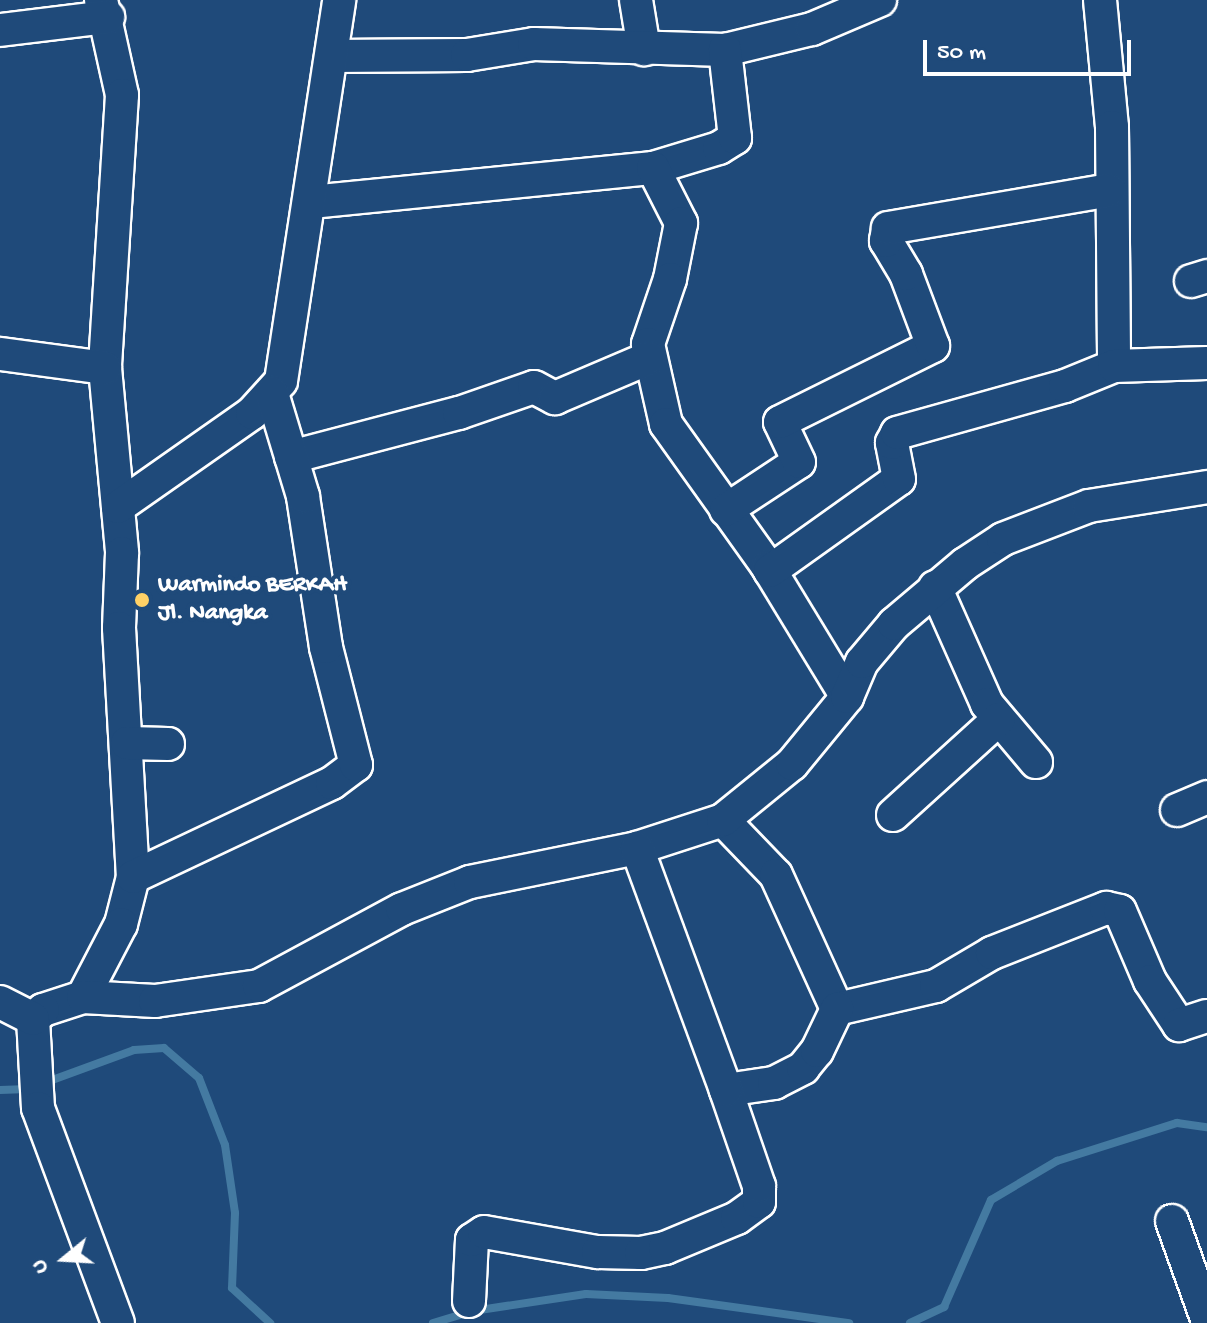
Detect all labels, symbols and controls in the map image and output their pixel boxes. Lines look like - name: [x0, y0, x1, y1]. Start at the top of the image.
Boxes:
- scale bar: [927, 24, 1135, 74]
- text: 50 m: [937, 39, 986, 68]
- place label: Warmindo BERKAH Jl. Nangka: [158, 572, 347, 628]
- marker: Warmindo BERKAH Jl. Nangka: [133, 591, 151, 609]
- north arrow: [24, 1219, 104, 1299]
- text: U: [27, 1256, 56, 1276]

